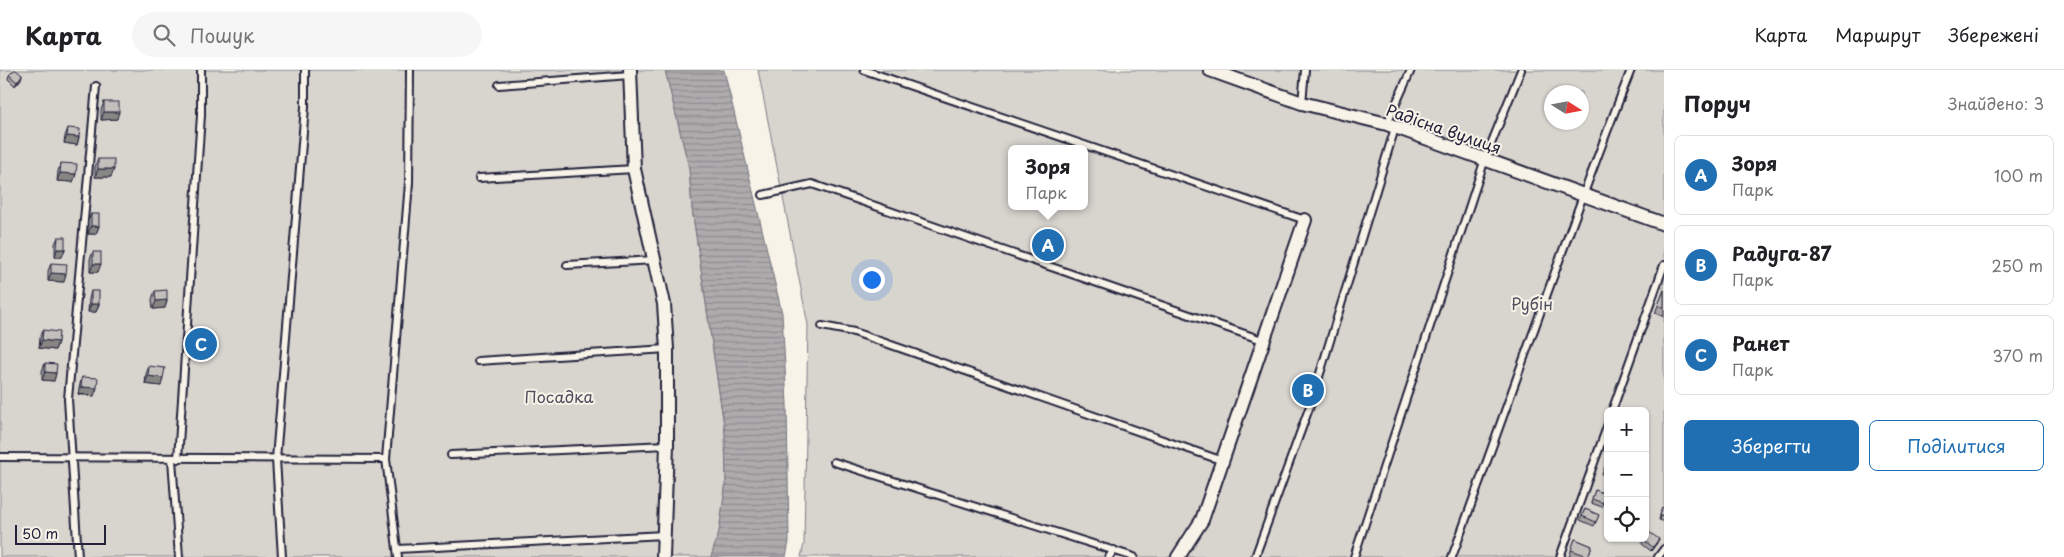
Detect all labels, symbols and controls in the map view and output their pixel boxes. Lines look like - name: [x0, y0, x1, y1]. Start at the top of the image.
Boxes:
- search box: [132, 12, 482, 57]
- text: Карта: [25, 17, 102, 53]
- icon: search: [150, 21, 178, 49]
- text: Пошук: [190, 21, 254, 49]
- text: Карта: [1754, 21, 1807, 48]
- text: Маршрут: [1835, 21, 1920, 48]
- text: Збережені: [1948, 21, 2039, 48]
- north arrow: [1544, 85, 1589, 130]
- text: Поруч: [1684, 87, 1751, 119]
- text: Знайдено: 3: [1948, 91, 2044, 115]
- street label: Радісна вулиця: [1383, 97, 1505, 159]
- popup: [1008, 145, 1088, 210]
- text: Зоря: [1732, 149, 1777, 177]
- text: Зоря: [1025, 152, 1071, 180]
- text: A: [1695, 163, 1707, 187]
- text: 100 m: [1994, 163, 2043, 187]
- text: Парк: [1732, 177, 1773, 201]
- text: Парк: [1025, 180, 1067, 204]
- pin: A: [1032, 226, 1064, 264]
- text: Радуга-87: [1732, 239, 1831, 267]
- text: B: [1696, 253, 1706, 277]
- text: 250 m: [1992, 253, 2043, 277]
- your location: [859, 267, 885, 293]
- text: Парк: [1732, 267, 1773, 291]
- park label: Рубін: [1511, 291, 1553, 315]
- pin: C: [185, 325, 217, 363]
- text: Ранет: [1732, 329, 1789, 357]
- text: C: [1695, 343, 1707, 367]
- text: 370 m: [1993, 343, 2043, 367]
- text: Парк: [1732, 357, 1773, 381]
- pin: B: [1292, 371, 1324, 409]
- park label: Посадка: [525, 384, 593, 408]
- map controls: [1604, 407, 1649, 542]
- button: +: [1604, 407, 1649, 452]
- button: Зберегти: [1684, 420, 1859, 471]
- button: Поділитися: [1869, 420, 2044, 471]
- button: −: [1604, 452, 1649, 497]
- button: locate: [1604, 497, 1649, 542]
- scale bar: [15, 522, 106, 545]
- text: 50 m: [22, 523, 58, 544]

